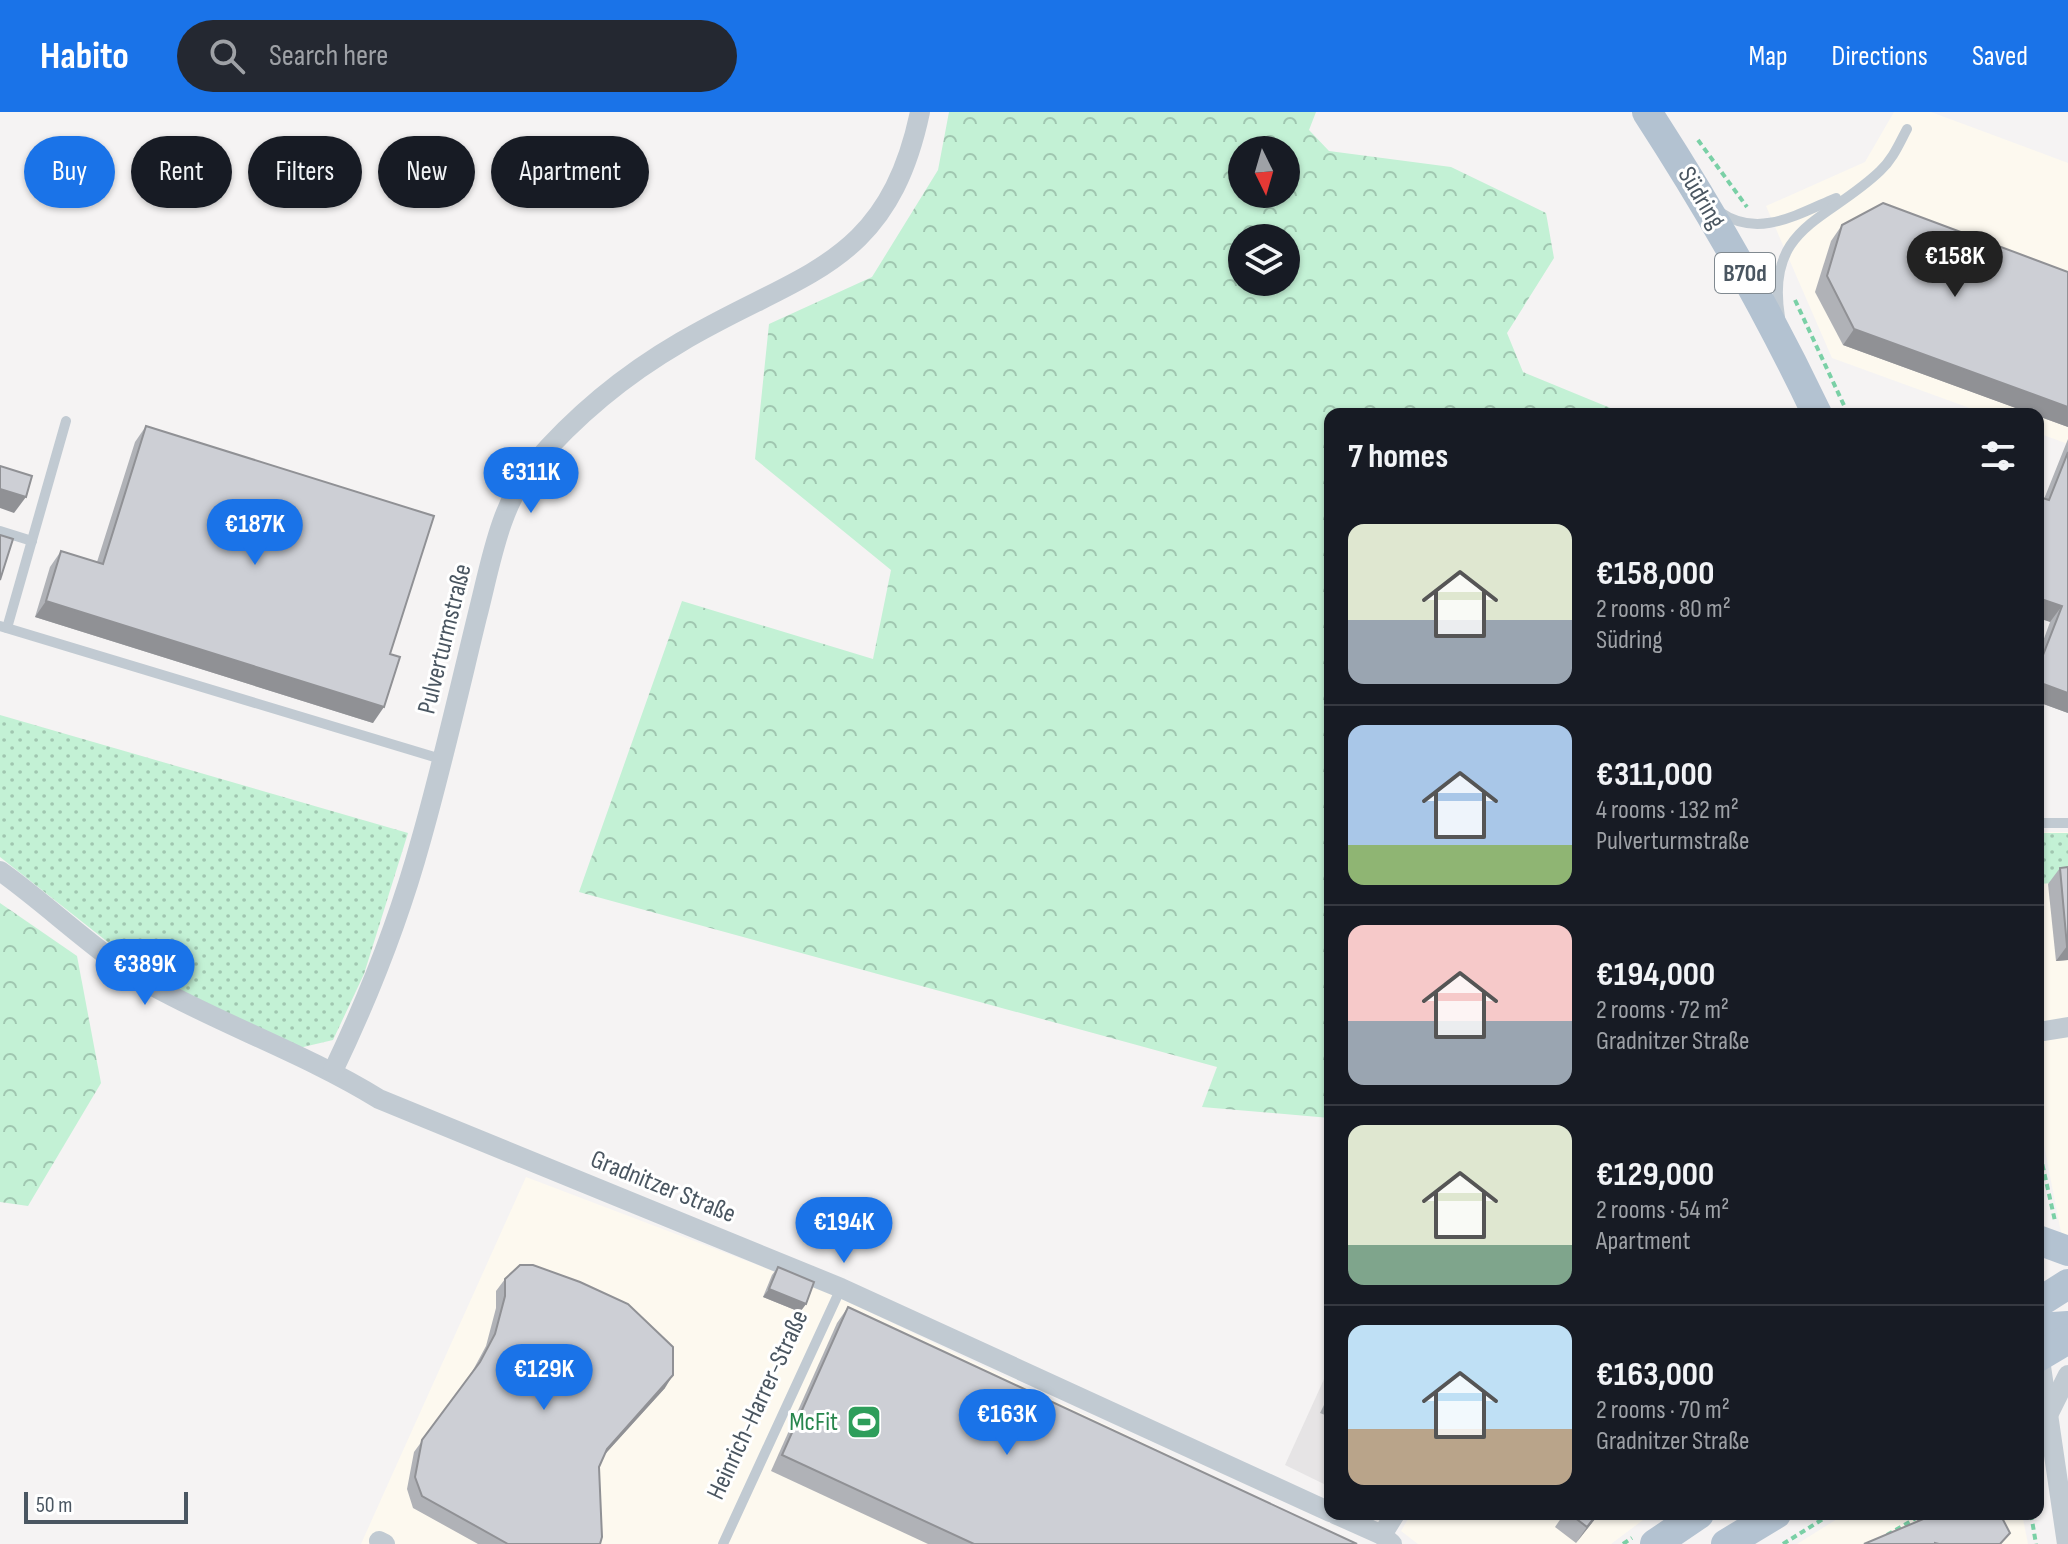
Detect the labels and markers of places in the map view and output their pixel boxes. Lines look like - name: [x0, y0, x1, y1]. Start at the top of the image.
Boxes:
- pin: €158K: [1899, 231, 2011, 299]
- pin: €311K: [475, 447, 587, 515]
- pin: €187K: [199, 499, 311, 567]
- pin: €389K: [89, 939, 201, 1007]
- pin: €194K: [788, 1197, 900, 1265]
- pin: €129K: [488, 1344, 600, 1412]
- pin: €163K: [951, 1389, 1063, 1457]
- sports icon: McFit: [845, 1403, 883, 1441]
- place label: McFit: [789, 1407, 838, 1438]

